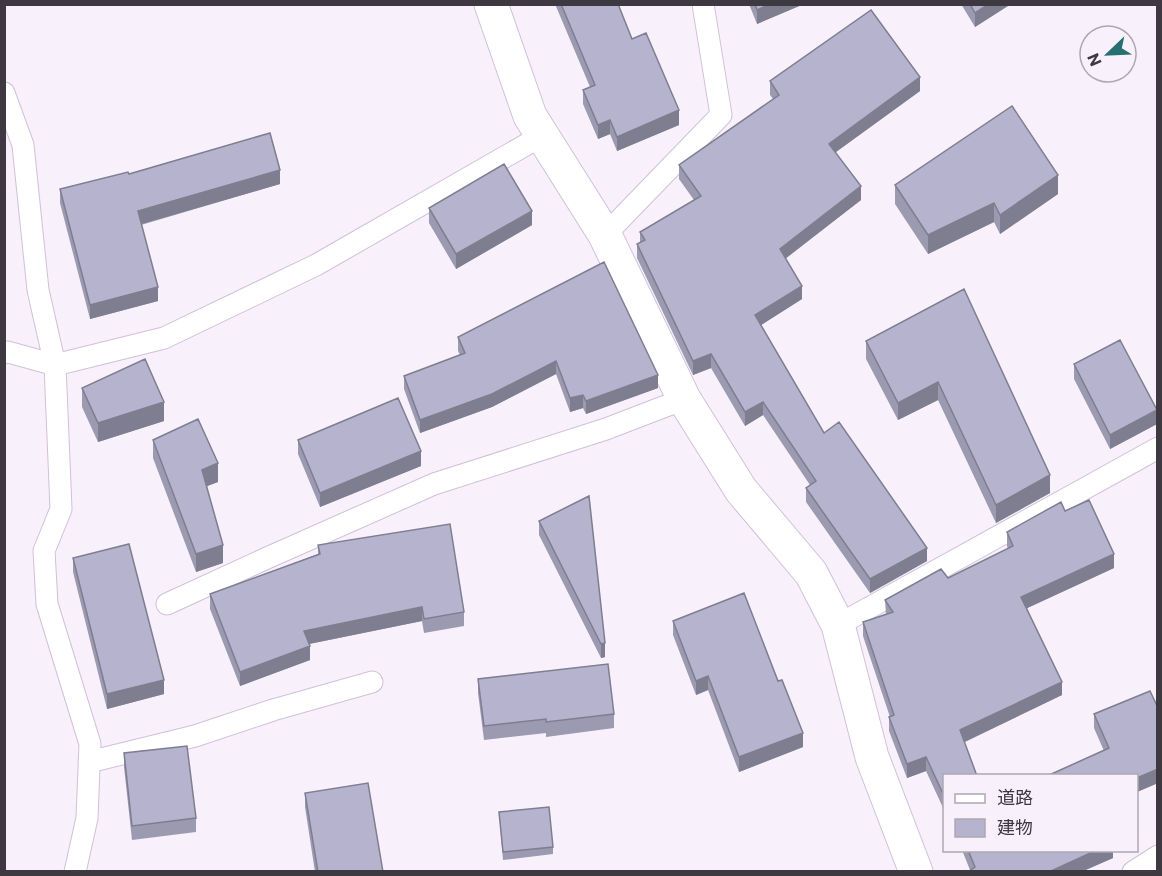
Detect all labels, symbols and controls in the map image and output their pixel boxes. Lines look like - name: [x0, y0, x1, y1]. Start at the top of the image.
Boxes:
- north arrow: [1078, 24, 1138, 84]
- text: N: [1083, 51, 1105, 69]
- legend: [943, 774, 1138, 852]
- text: 道路: [997, 786, 1033, 808]
- text: 建物: [997, 816, 1033, 838]

